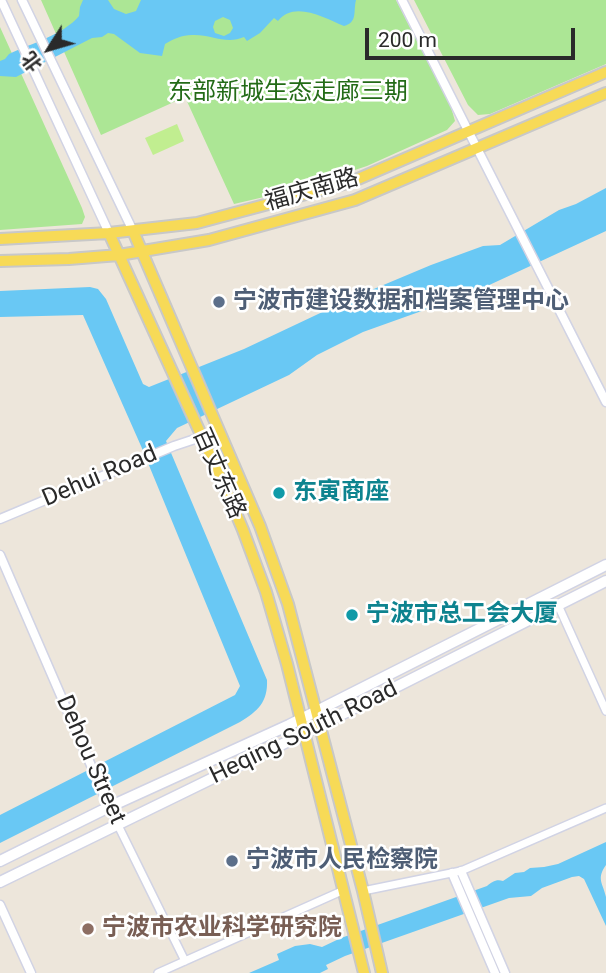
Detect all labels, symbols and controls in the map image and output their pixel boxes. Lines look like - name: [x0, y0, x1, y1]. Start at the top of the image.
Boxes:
- north arrow: [14, 14, 84, 84]
- scale bar: [368, 14, 578, 58]
- text: 200 m: [378, 28, 437, 52]
- text: 北: [17, 47, 47, 76]
- park label: 东部新城生态走廊三期: [168, 79, 408, 107]
- street label: 福庆南路: [262, 164, 362, 218]
- place label: 宁波市建设数据和档案管理中心: [233, 288, 569, 316]
- marker: 宁波市建设数据和档案管理中心: [211, 294, 227, 310]
- street label: 百丈东路: [185, 424, 251, 524]
- street label: Dehui Road: [38, 440, 162, 514]
- place label: 东寅商座: [293, 479, 389, 507]
- marker: 东寅商座: [271, 485, 287, 501]
- place label: 宁波市总工会大厦: [366, 601, 558, 629]
- marker: 宁波市总工会大厦: [344, 607, 360, 623]
- street label: Heqing South Road: [205, 675, 403, 791]
- street label: Dehou Street: [49, 691, 131, 829]
- place label: 宁波市人民检察院: [246, 847, 438, 875]
- marker: 宁波市人民检察院: [224, 853, 240, 869]
- place label: 宁波市农业科学研究院: [102, 915, 342, 943]
- marker: 宁波市农业科学研究院: [80, 921, 96, 937]

